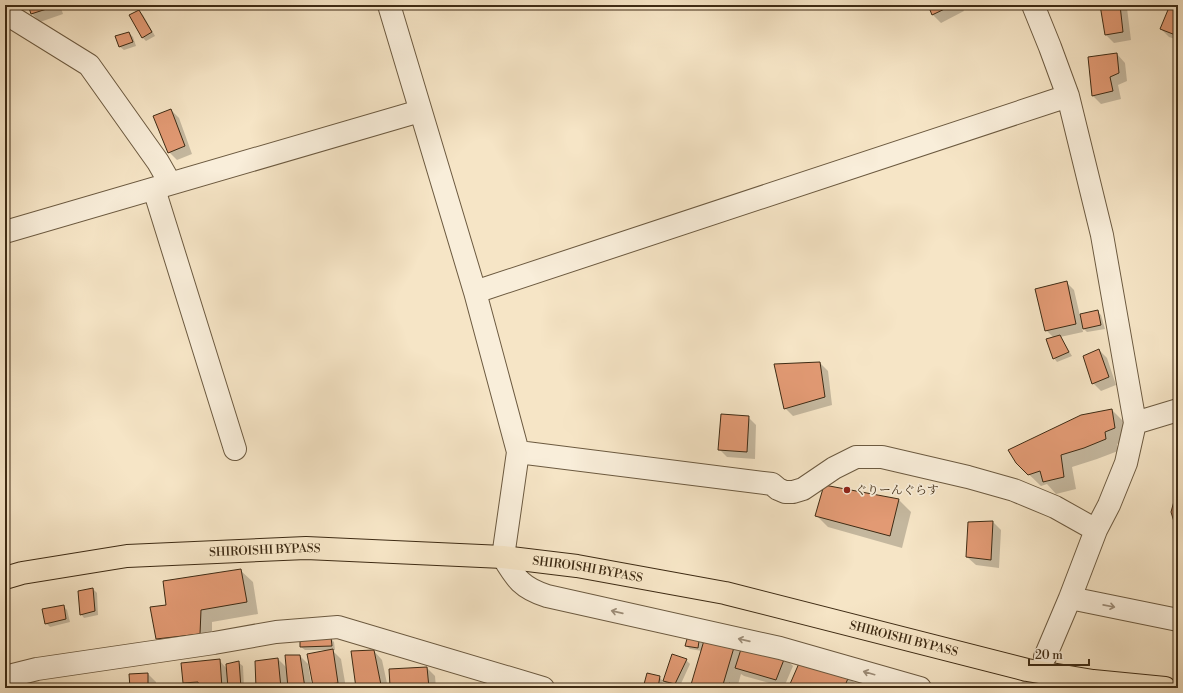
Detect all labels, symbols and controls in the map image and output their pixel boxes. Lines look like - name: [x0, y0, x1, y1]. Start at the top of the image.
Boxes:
- place label: ぐりーんぐらす: [855, 483, 939, 498]
- marker: ぐりーんぐらす: [842, 485, 852, 495]
- street label: SHIROISHI BYPASS: [209, 541, 321, 560]
- street label: SHIROISHI BYPASS: [531, 554, 644, 586]
- one-way arrow: [1102, 602, 1115, 610]
- one-way arrow: [610, 607, 623, 615]
- street label: SHIROISHI BYPASS: [848, 618, 960, 660]
- one-way arrow: [737, 635, 750, 643]
- scale bar: [1029, 641, 1089, 667]
- text: 20 m: [1035, 648, 1063, 663]
- one-way arrow: [863, 669, 876, 676]

